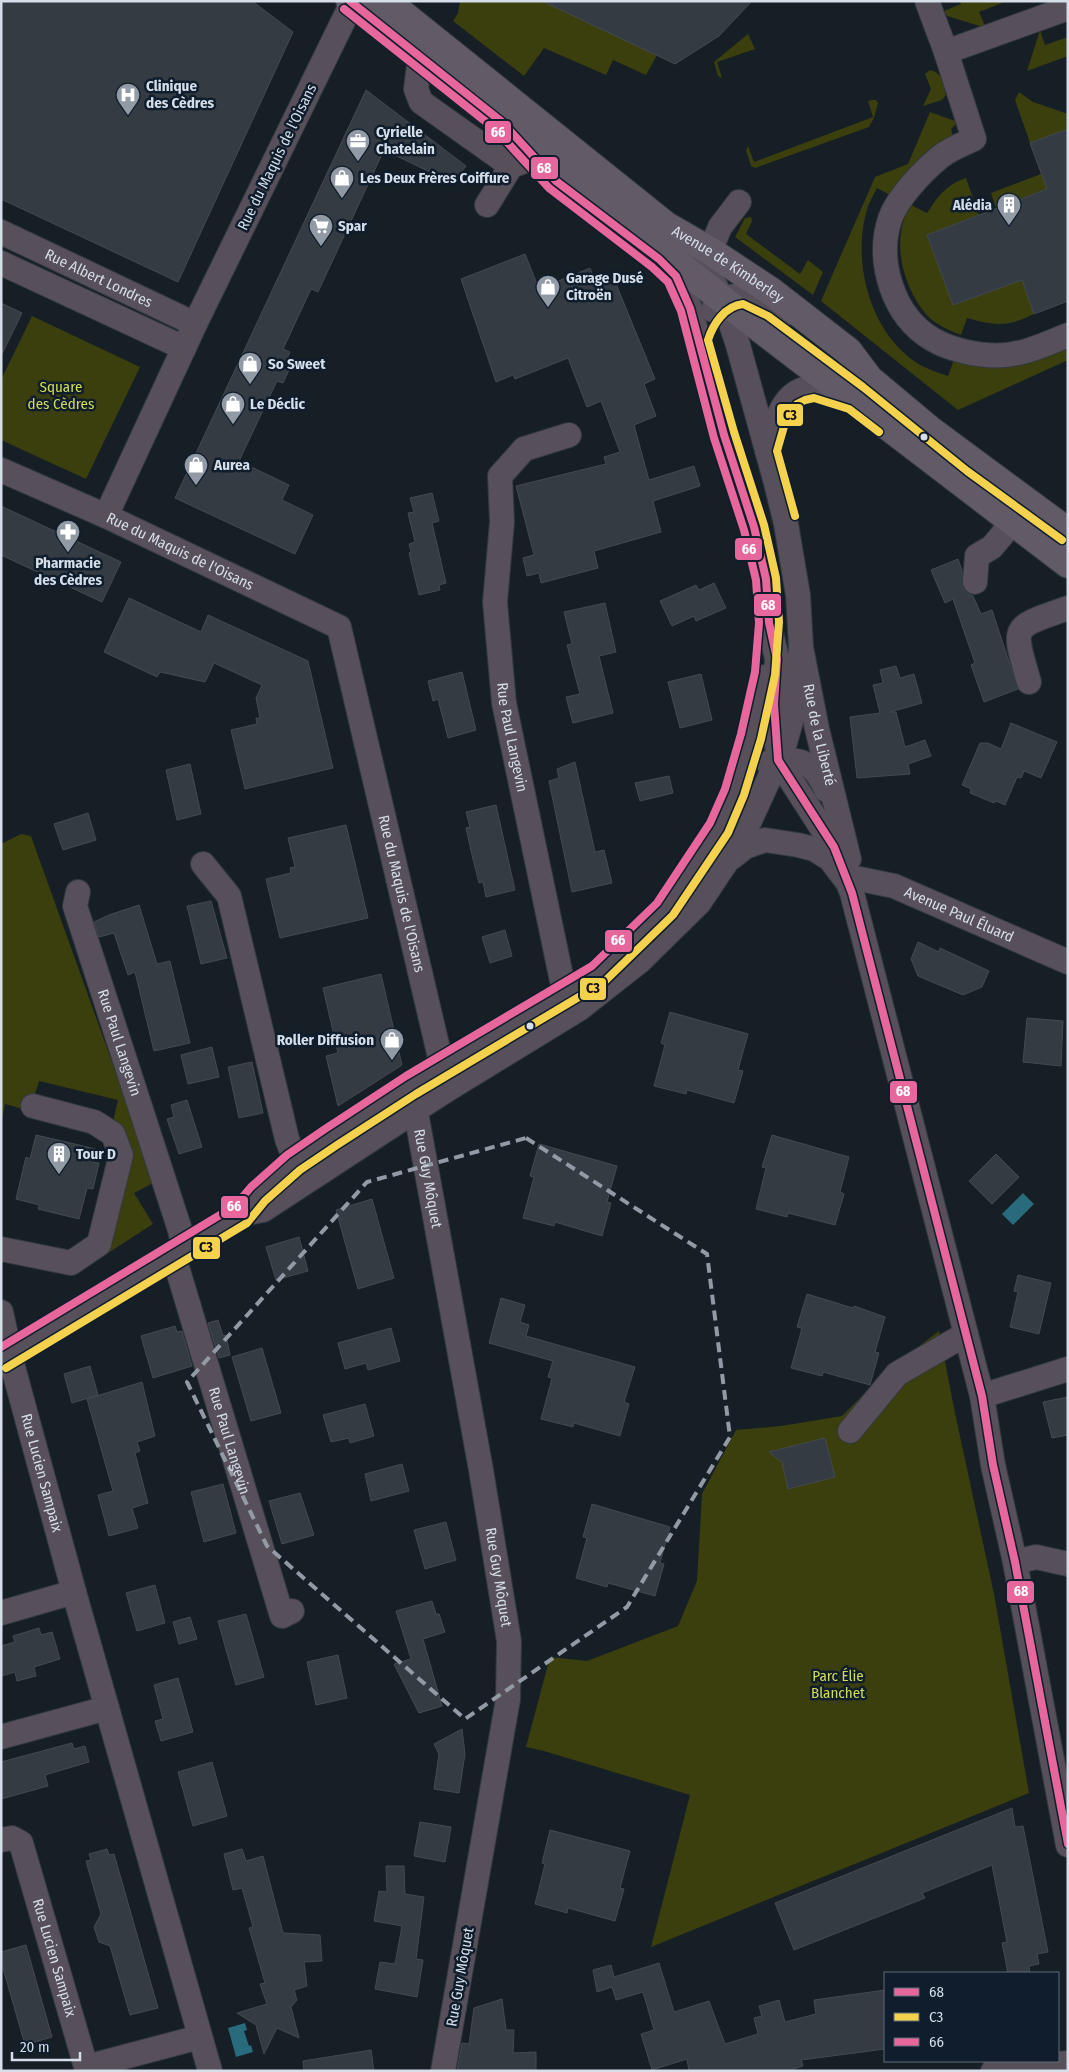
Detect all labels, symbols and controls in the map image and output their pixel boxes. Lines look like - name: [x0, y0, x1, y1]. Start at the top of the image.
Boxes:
- place label: Clinique des Cèdres: [146, 77, 214, 112]
- street label: Rue du Maquis de l'Oisans: [234, 81, 320, 233]
- hospital icon: Clinique des Cèdres: [115, 82, 141, 116]
- line badge: 66: [484, 120, 512, 144]
- place label: Cyrielle Chatelain: [376, 123, 435, 158]
- text: 66: [491, 124, 505, 141]
- office icon: Cyrielle Chatelain: [345, 128, 371, 162]
- line badge: 68: [530, 156, 559, 180]
- text: 68: [537, 160, 552, 177]
- shop icon: Les Deux Frères Coiffure: [329, 165, 355, 199]
- place label: Les Deux Frères Coiffure: [360, 169, 510, 187]
- building icon: Alédia: [996, 192, 1022, 226]
- place label: Alédia: [952, 196, 993, 214]
- supermarket icon: Spar: [308, 213, 334, 247]
- place label: Spar: [338, 217, 367, 235]
- street label: Avenue de Kimberley: [669, 222, 788, 307]
- street label: Rue Albert Londres: [42, 245, 155, 311]
- place label: Garage Dusé Citroën: [566, 269, 644, 304]
- shop icon: Garage Dusé Citroën: [535, 274, 561, 308]
- shop icon: So Sweet: [237, 351, 263, 385]
- place label: So Sweet: [268, 355, 326, 373]
- park label: Square des Cèdres: [28, 378, 94, 413]
- shop icon: Le Déclic: [220, 391, 246, 425]
- place label: Le Déclic: [250, 395, 305, 413]
- line badge: C3: [776, 403, 804, 427]
- text: C3: [783, 407, 797, 424]
- unlabelled marker: [919, 432, 929, 442]
- shop icon: Aurea: [183, 452, 209, 486]
- place label: Aurea: [213, 456, 250, 474]
- street label: Rue du Maquis de l'Oisans: [103, 509, 257, 594]
- pharmacy icon: Pharmacie des Cèdres: [55, 519, 81, 553]
- line badge: 66: [734, 537, 763, 561]
- text: 66: [742, 541, 756, 558]
- place label: Pharmacie des Cèdres: [34, 554, 102, 589]
- line badge: 68: [753, 593, 782, 617]
- text: 68: [761, 597, 776, 614]
- street label: Rue Paul Langevin: [493, 682, 531, 794]
- street label: Rue de la Liberté: [799, 682, 840, 788]
- street label: Rue du Maquis de l'Oisans: [374, 813, 429, 974]
- street label: Avenue Paul Éluard: [902, 883, 1017, 946]
- line badge: 66: [604, 929, 633, 953]
- text: 66: [611, 932, 625, 949]
- line badge: C3: [579, 977, 607, 1001]
- text: C3: [586, 980, 600, 997]
- street label: Rue Paul Langevin: [94, 987, 145, 1098]
- unlabelled marker: [525, 1021, 535, 1031]
- shop icon: Roller Diffusion: [379, 1027, 405, 1061]
- place label: Roller Diffusion: [277, 1031, 374, 1049]
- line badge: 68: [889, 1080, 918, 1104]
- text: 68: [896, 1083, 911, 1100]
- street label: Rue Guy Môquet: [410, 1127, 446, 1230]
- building icon: Tour D: [46, 1141, 72, 1175]
- place label: Tour D: [76, 1145, 116, 1163]
- line badge: 66: [220, 1195, 249, 1219]
- text: 66: [227, 1198, 241, 1215]
- line badge: C3: [192, 1236, 221, 1260]
- text: C3: [199, 1239, 213, 1256]
- street label: Rue Paul Langevin: [205, 1385, 254, 1497]
- street label: Rue Lucien Sampaix: [17, 1412, 67, 1535]
- street label: Rue Guy Môquet: [482, 1526, 516, 1628]
- line badge: 68: [1006, 1580, 1035, 1604]
- text: 68: [1014, 1583, 1029, 1600]
- park label: Parc Élie Blanchet: [811, 1667, 865, 1702]
- street label: Rue Lucien Sampaix: [29, 1897, 80, 2019]
- street label: Rue Guy Môquet: [442, 1926, 478, 2028]
- legend: [884, 1972, 1059, 2062]
- text: 68: [929, 1983, 944, 2001]
- text: C3: [929, 2008, 944, 2026]
- scale bar: [12, 2030, 80, 2062]
- text: 66: [929, 2033, 944, 2051]
- text: 20 m: [20, 2038, 50, 2056]

